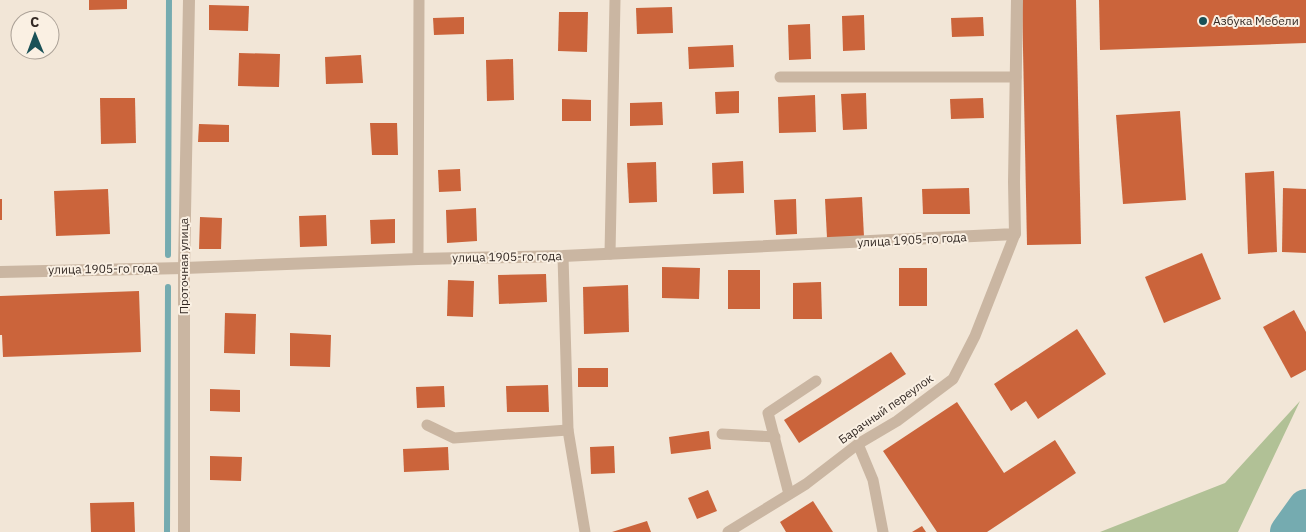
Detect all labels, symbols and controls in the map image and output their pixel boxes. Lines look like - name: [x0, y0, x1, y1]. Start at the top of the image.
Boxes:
- north arrow: [10, 10, 60, 60]
- text: С: [30, 13, 39, 31]
- place label: Азбука Мебели: [1213, 13, 1299, 28]
- marker: Азбука Мебели: [1197, 15, 1209, 27]
- street label: Проточная улица: [176, 217, 191, 314]
- street label: улица 1905-го года: [857, 229, 968, 250]
- street label: улица 1905-го года: [452, 248, 562, 265]
- street label: улица 1905-го года: [48, 260, 158, 277]
- street label: Барачный переулок: [835, 370, 936, 447]

